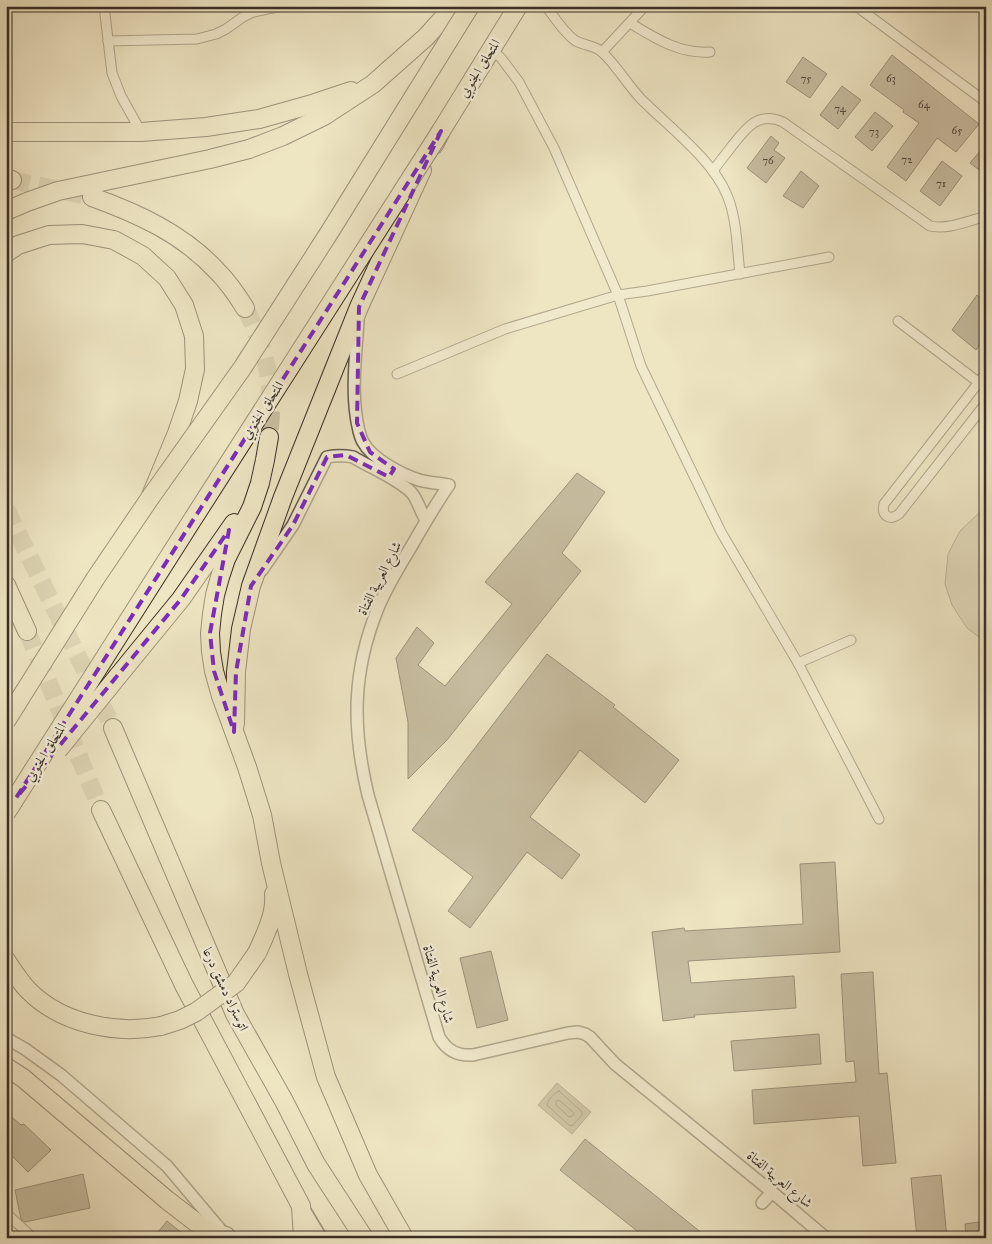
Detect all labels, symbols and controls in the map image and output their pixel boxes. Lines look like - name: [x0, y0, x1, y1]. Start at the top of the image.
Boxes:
- street label: المتحلق الجنوبي: [455, 36, 507, 102]
- house number: 75: [801, 72, 811, 85]
- house number: 63: [886, 72, 896, 85]
- house number: 64: [918, 98, 931, 111]
- house number: 74: [834, 102, 847, 115]
- house number: 65: [952, 124, 962, 137]
- house number: 73: [869, 125, 879, 138]
- house number: 72: [901, 153, 913, 166]
- house number: 76: [762, 154, 774, 167]
- house number: 71: [936, 177, 946, 190]
- street label: المتحلق الجنوبي: [237, 378, 290, 444]
- street label: شارع العربية الفتاة: [354, 538, 408, 619]
- street label: المتحلق الجنوبي: [21, 720, 73, 786]
- street label: شارع العربية الفتاة: [416, 943, 458, 1026]
- street label: اتوستراد دمشق درعا: [199, 945, 252, 1034]
- street label: شارع العربية الفتاة: [741, 1147, 816, 1214]

